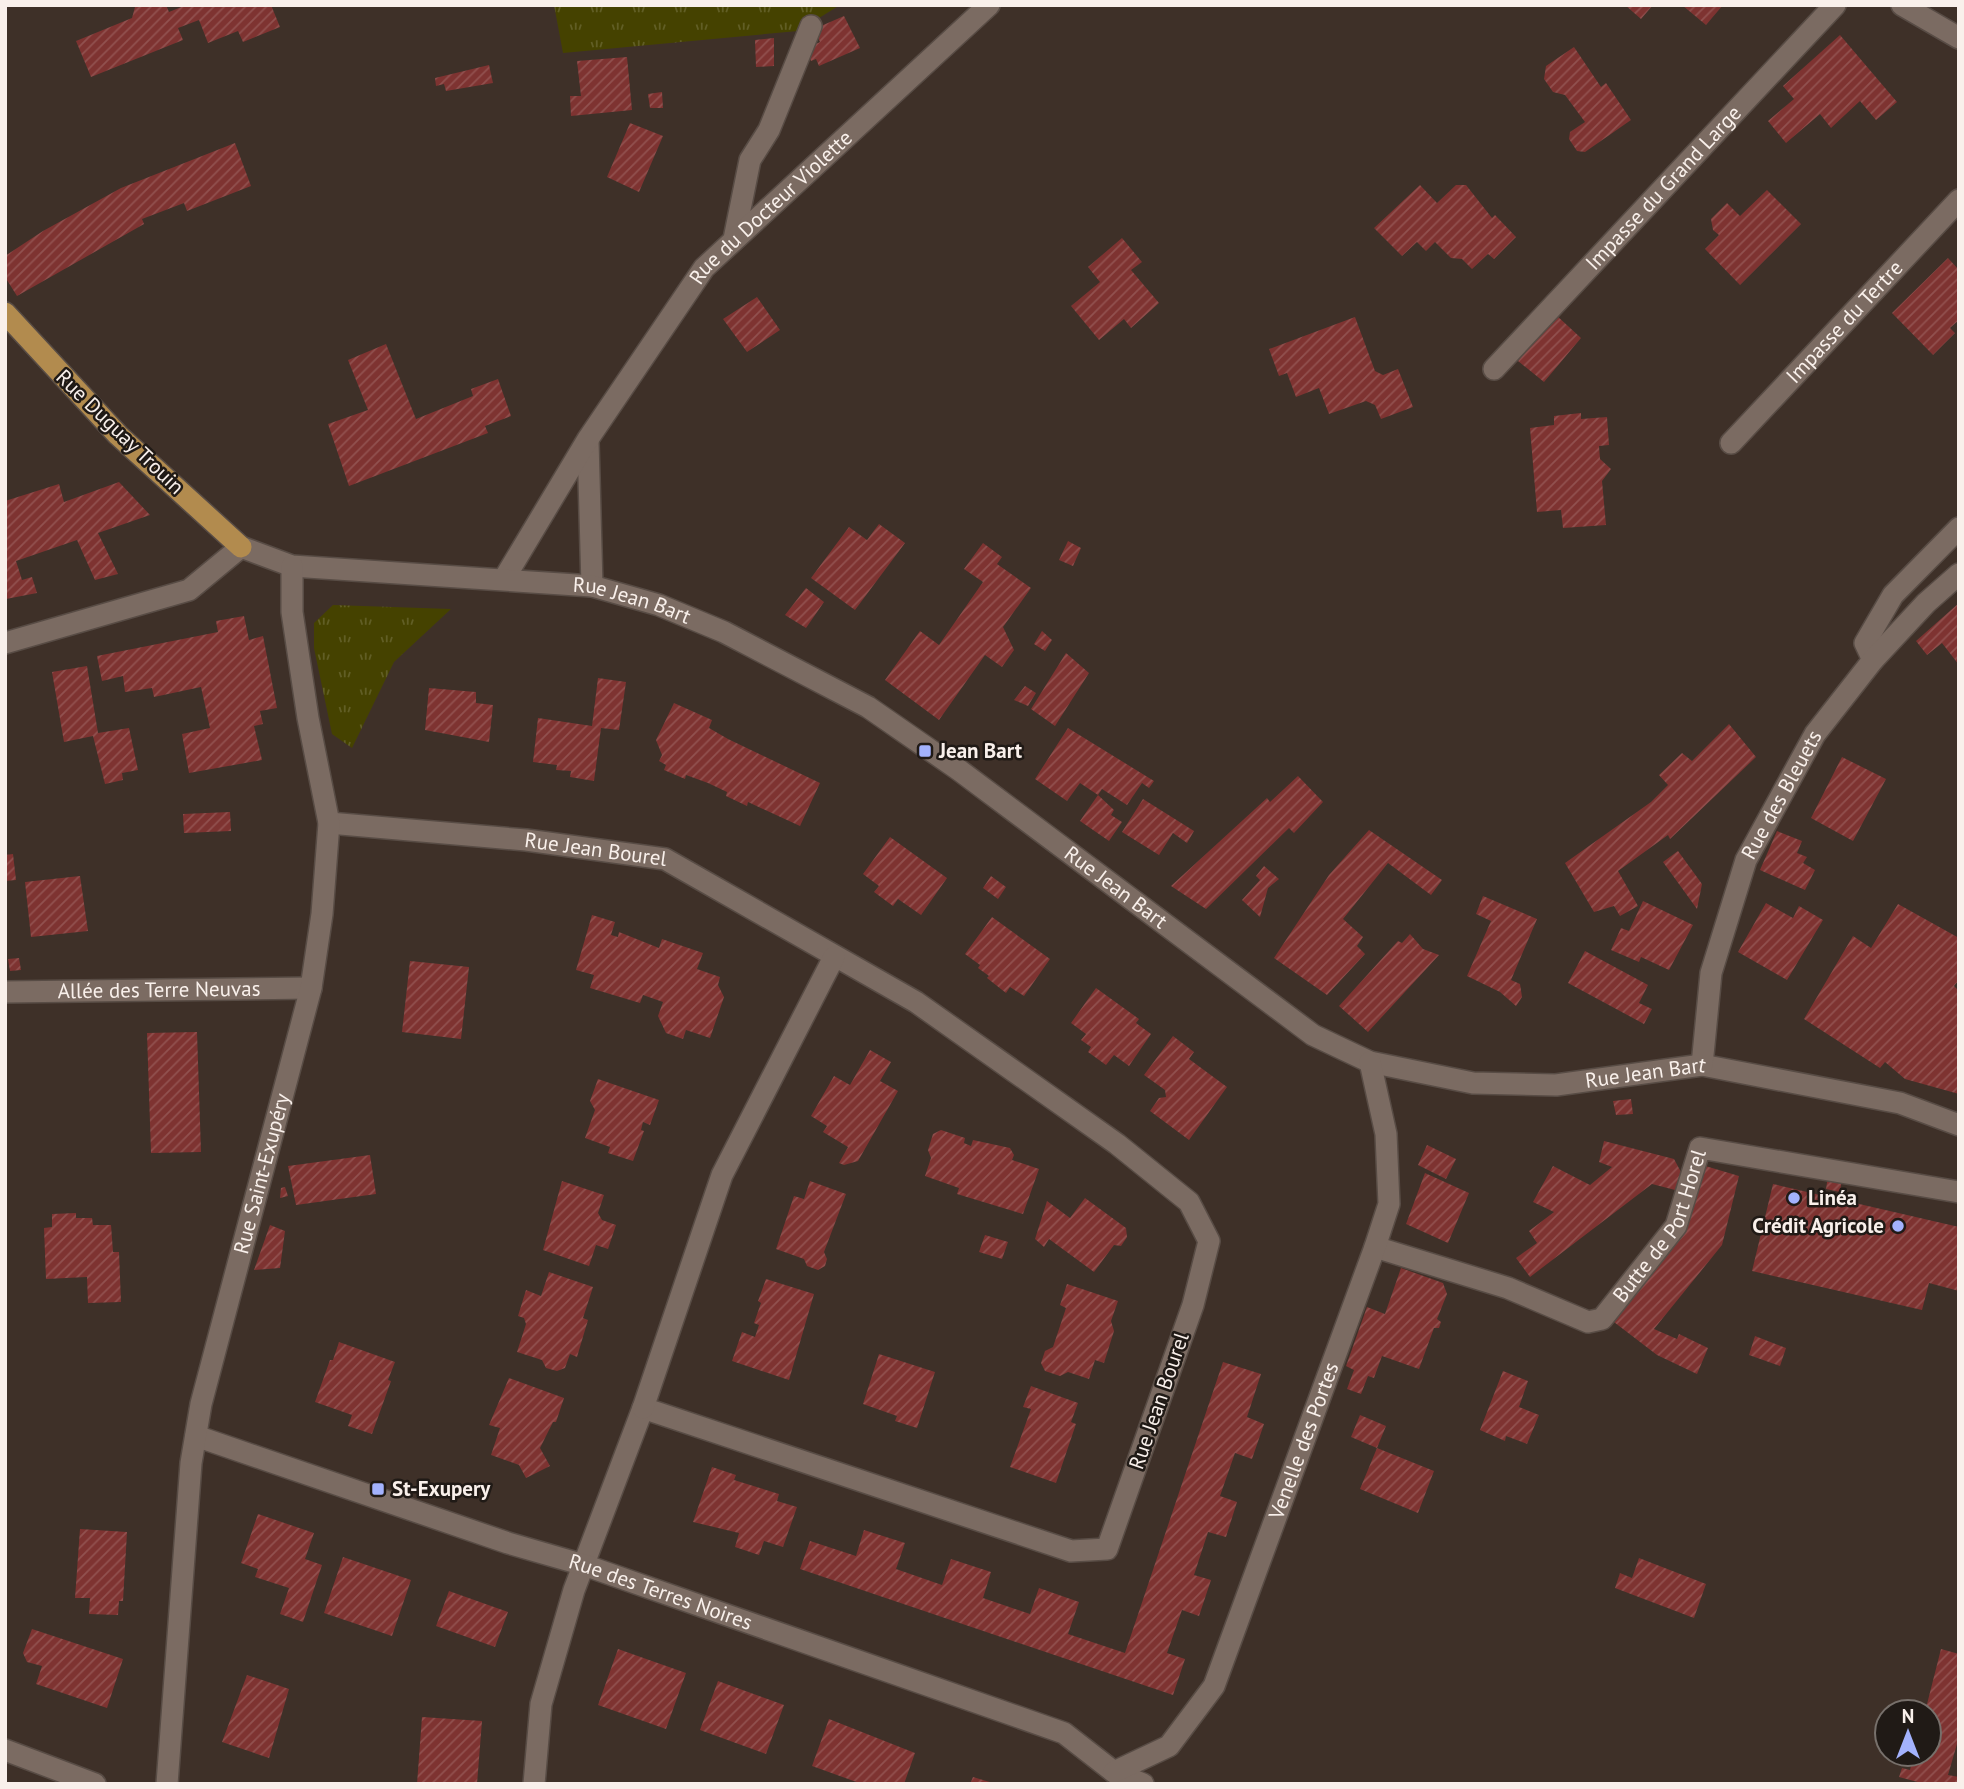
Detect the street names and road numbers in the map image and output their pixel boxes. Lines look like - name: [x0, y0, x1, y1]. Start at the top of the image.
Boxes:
- street label: Impasse du Grand Large: [1579, 100, 1747, 276]
- street label: Rue du Docteur Violette: [683, 124, 858, 289]
- street label: Impasse du Tertre: [1780, 254, 1908, 389]
- street label: Rue Duguay Trouin: [50, 364, 190, 500]
- street label: Rue Jean Bart: [572, 571, 695, 630]
- street label: Rue des Bleuets: [1735, 725, 1828, 864]
- street label: Rue Jean Bourel: [523, 826, 668, 872]
- street label: Rue Jean Bart: [1059, 840, 1173, 934]
- street label: Allée des Terre Neuvas: [57, 975, 261, 1004]
- street label: Rue Jean Bart: [1583, 1051, 1709, 1094]
- street label: Rue Saint-Exupéry: [227, 1090, 296, 1257]
- street label: Butte de Port Horel: [1606, 1146, 1712, 1308]
- street label: Rue Jean Bourel: [1122, 1329, 1195, 1473]
- street label: Venelle des Portes: [1262, 1359, 1345, 1524]
- street label: Rue des Terres Noires: [566, 1547, 756, 1636]

